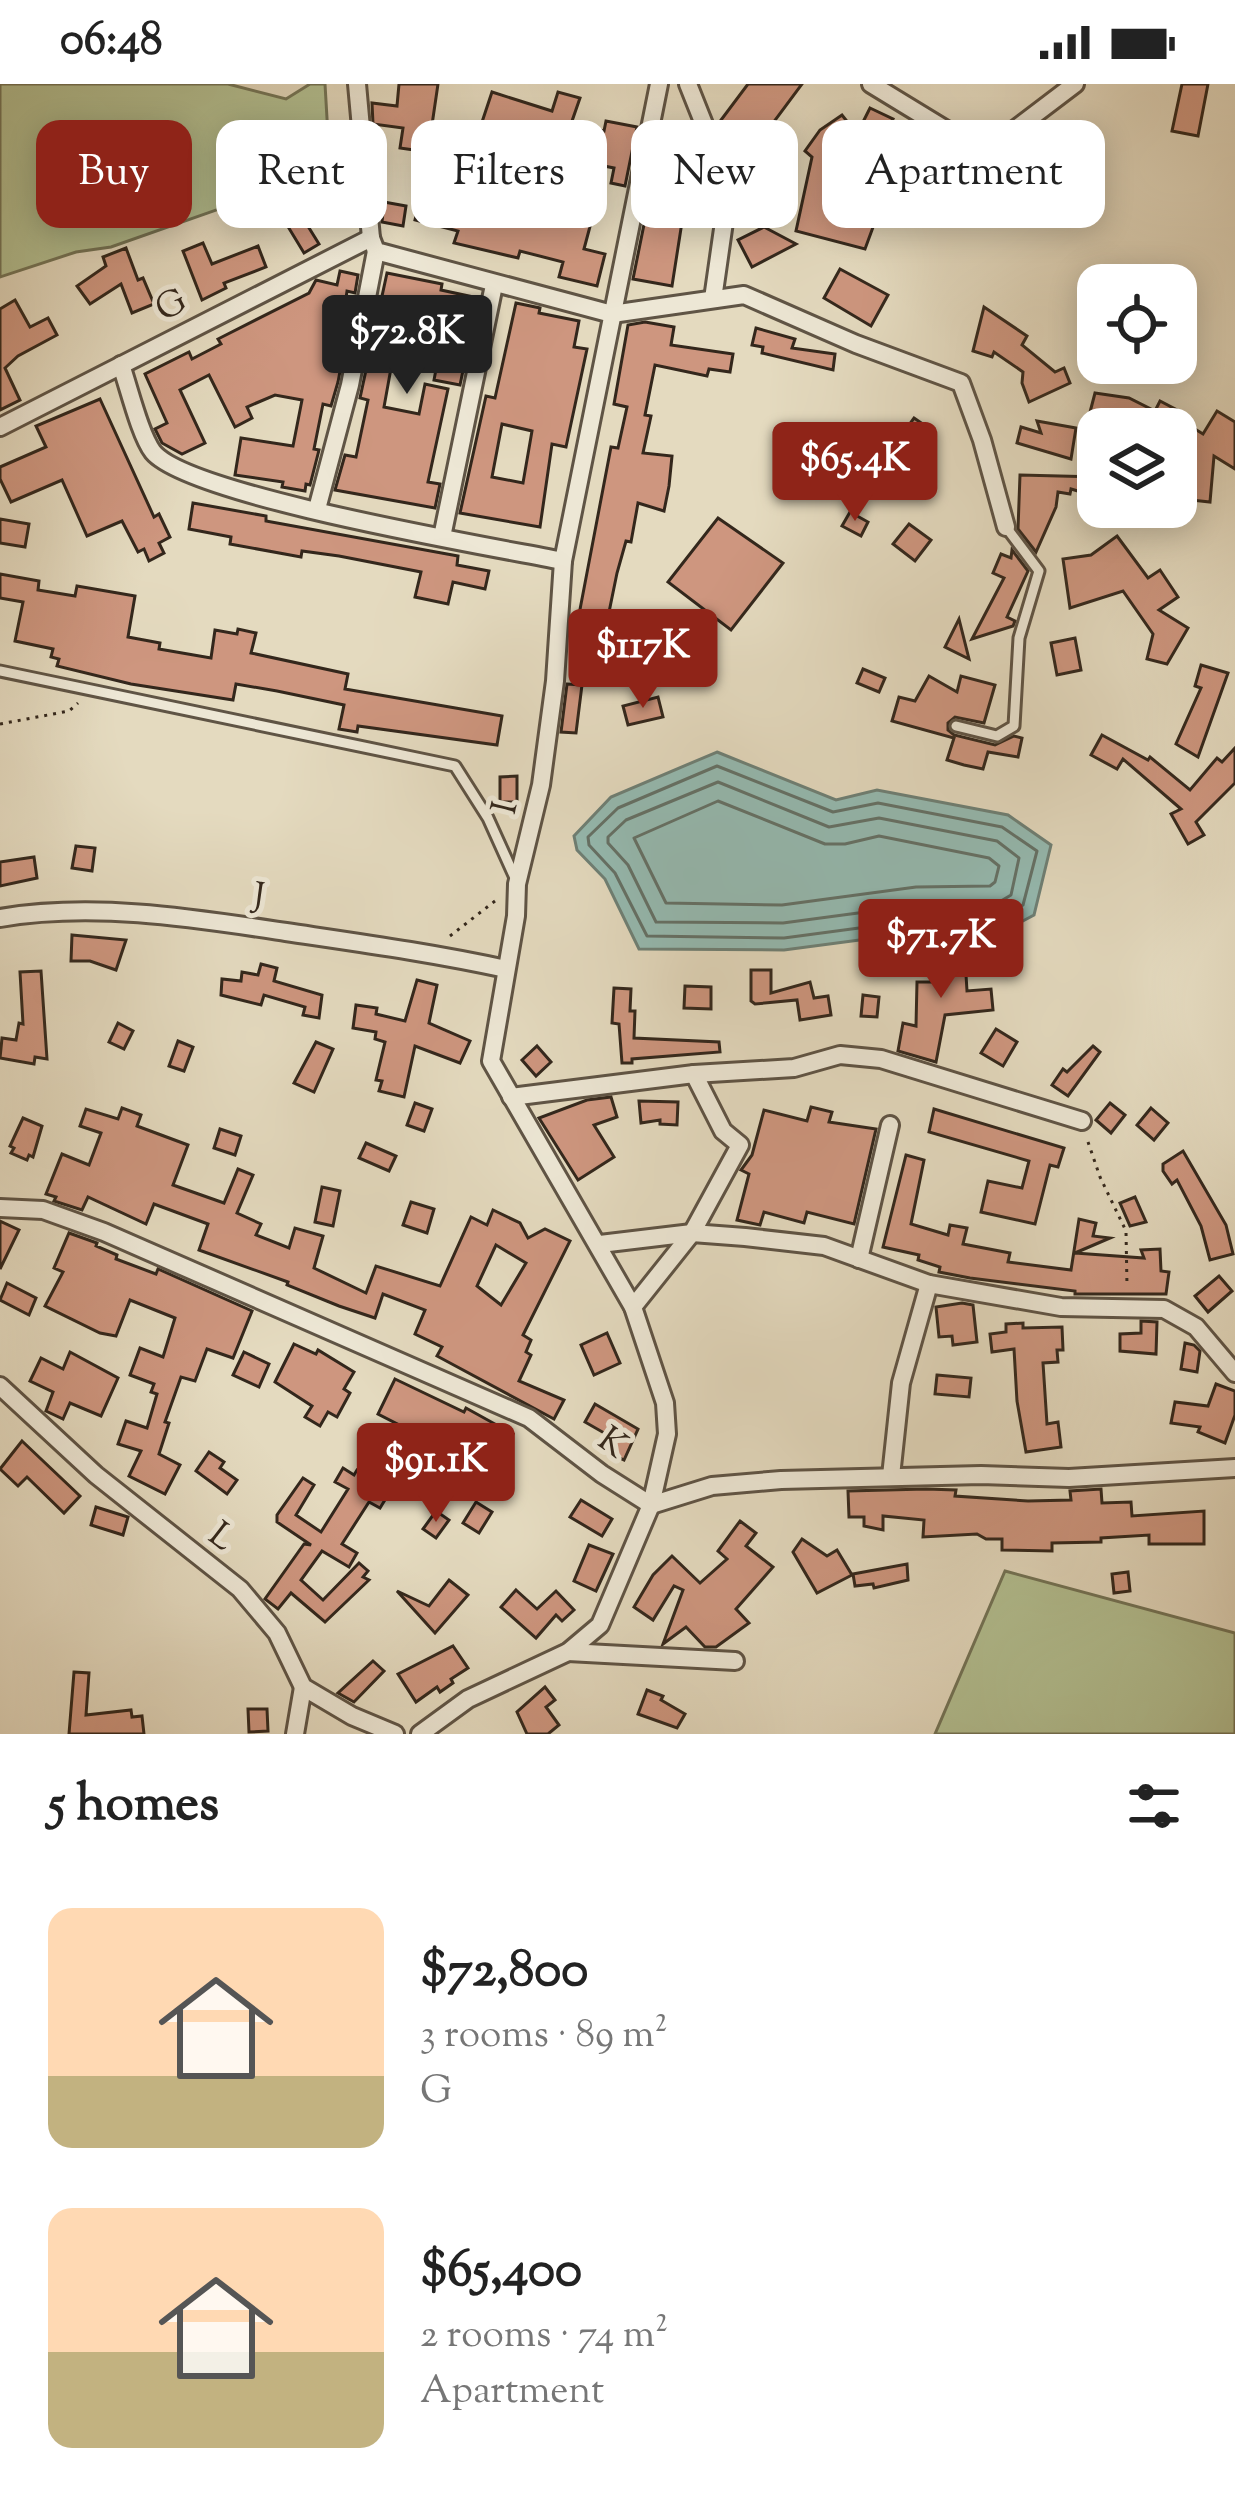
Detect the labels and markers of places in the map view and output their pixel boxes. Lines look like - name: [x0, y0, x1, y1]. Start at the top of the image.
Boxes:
- pin: $72.8K: [309, 295, 505, 397]
- pin: $65.4K: [757, 422, 953, 524]
- pin: $117K: [559, 609, 727, 711]
- pin: $71.7K: [843, 899, 1039, 1001]
- pin: $91.1K: [338, 1423, 534, 1525]

